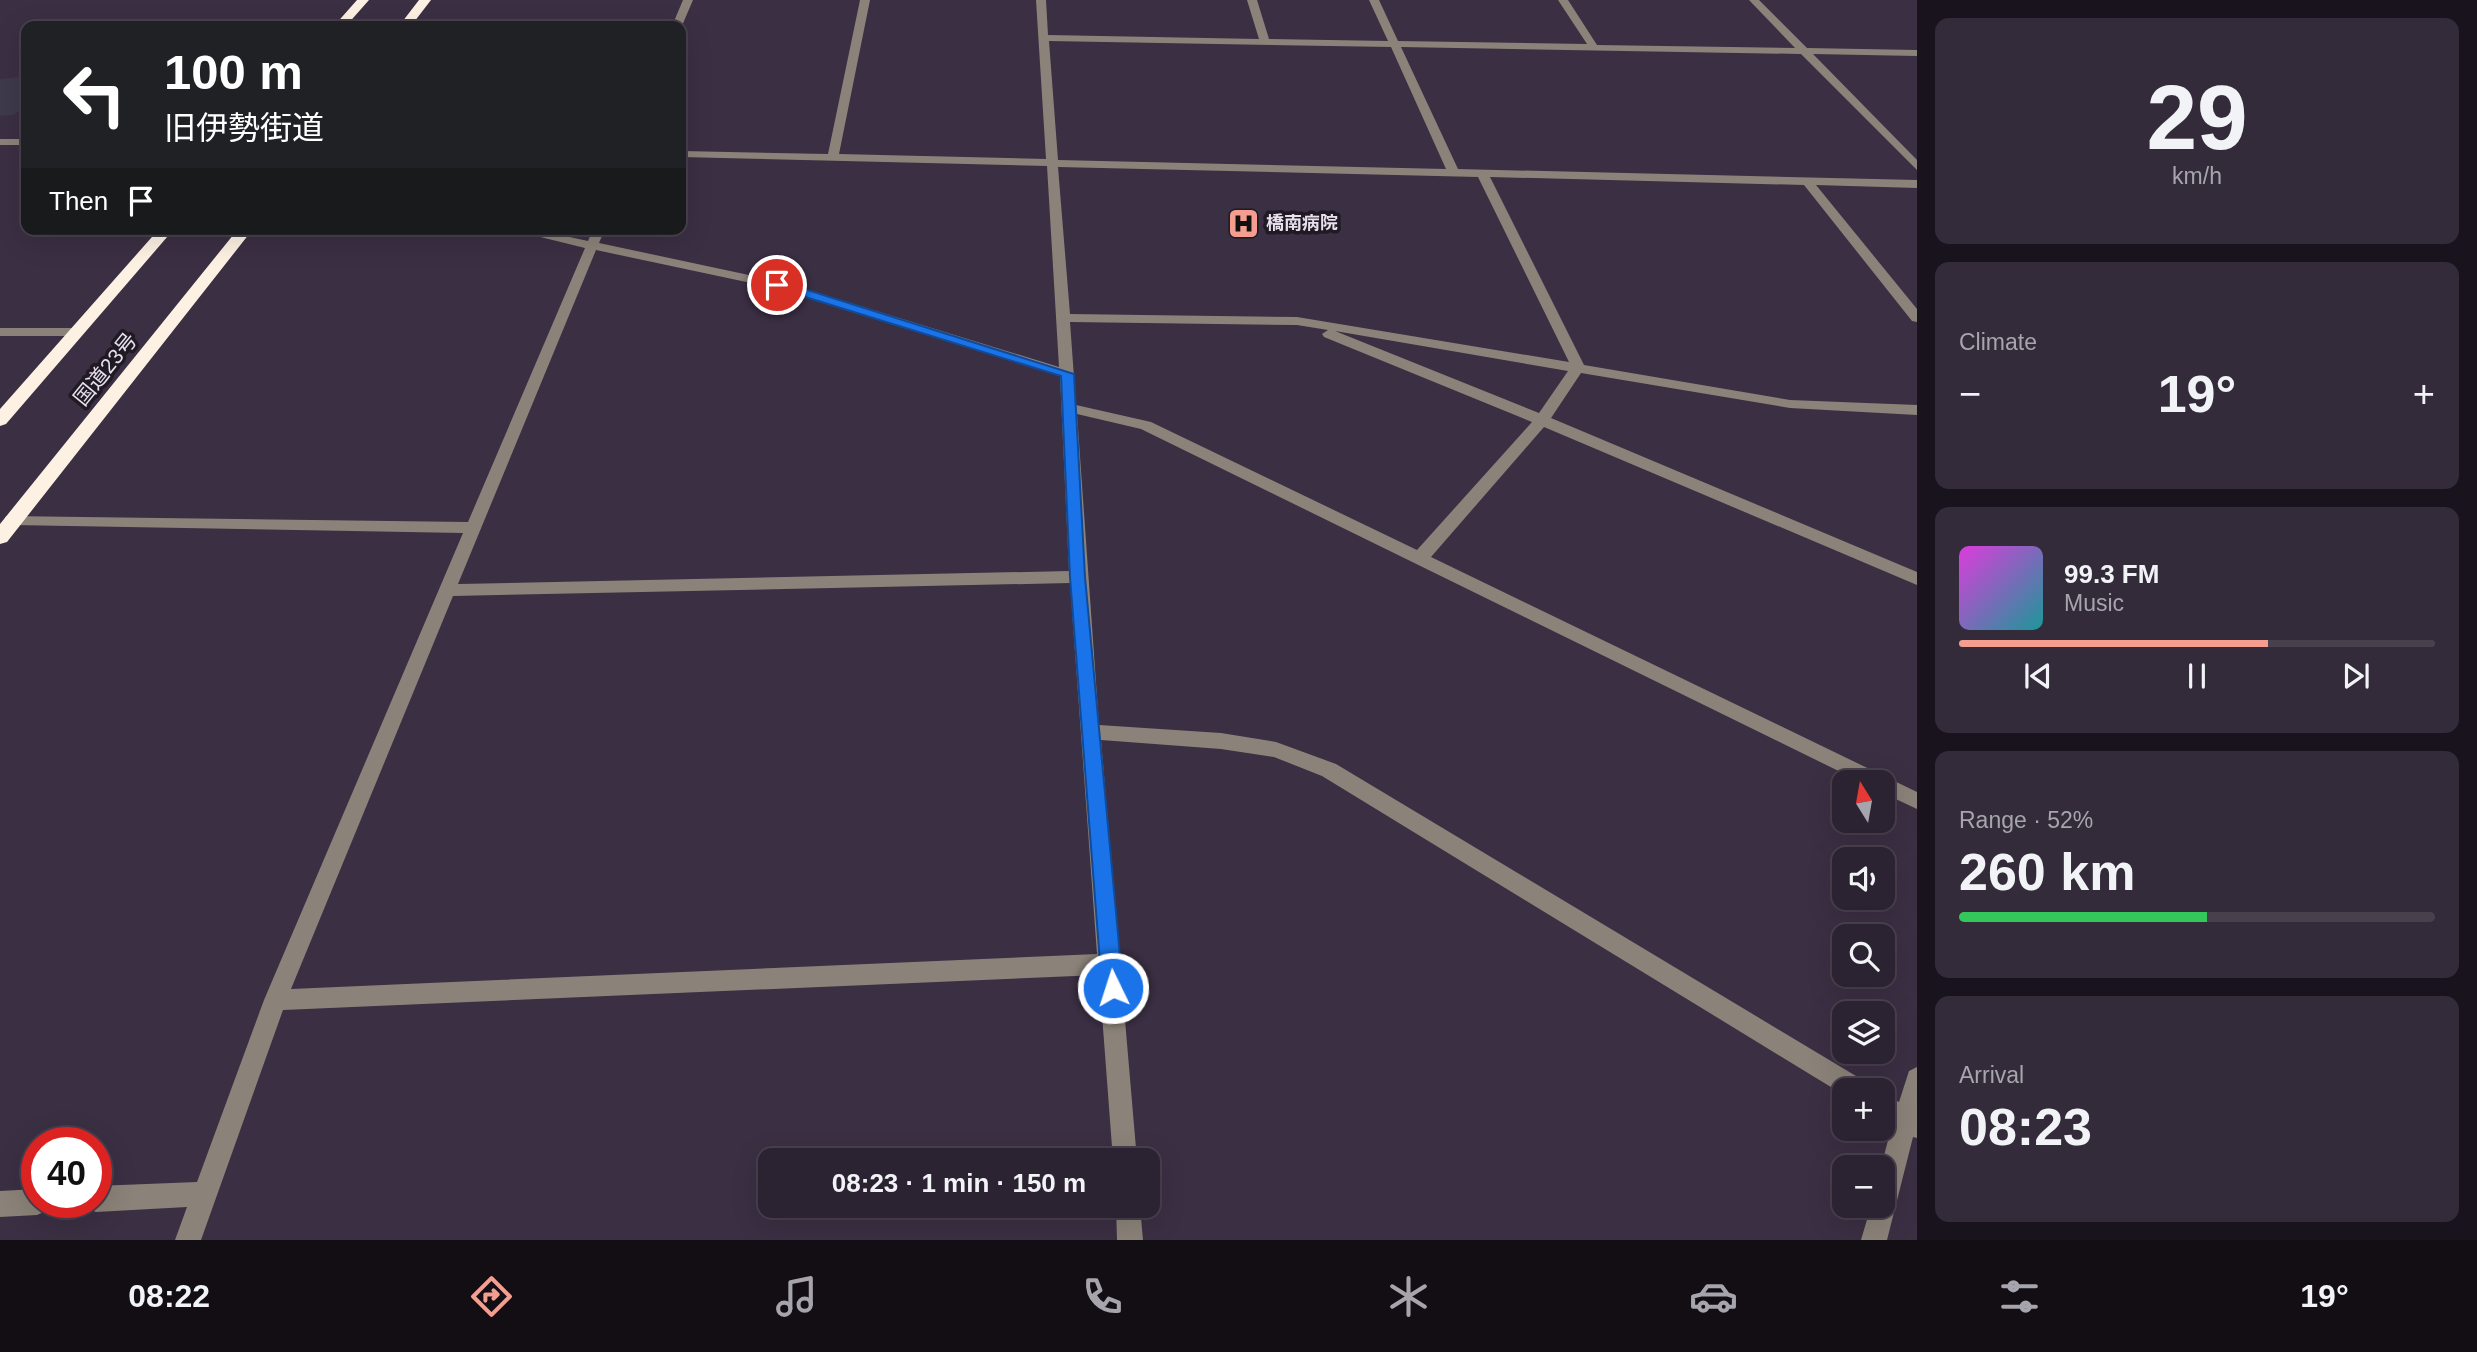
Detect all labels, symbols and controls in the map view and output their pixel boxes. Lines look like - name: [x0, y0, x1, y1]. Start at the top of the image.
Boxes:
- text: 100 m: [164, 45, 303, 99]
- icon: left: [49, 49, 140, 140]
- text: 29: [2146, 67, 2248, 168]
- text: 旧伊勢街道: [164, 110, 324, 146]
- text: km/h: [2172, 163, 2222, 189]
- icon: arrive: [122, 182, 160, 220]
- text: Then: [49, 186, 108, 216]
- hospital icon: 橋南病院: [1226, 206, 1260, 240]
- place label: 橋南病院: [1266, 213, 1338, 233]
- pin: [747, 255, 807, 315]
- icon: arrive: [758, 266, 796, 304]
- street label: 国道23号: [69, 328, 141, 410]
- text: Climate: [1959, 329, 2037, 355]
- text: 19°: [2158, 365, 2236, 423]
- text: −: [1959, 373, 1981, 415]
- text: +: [2413, 373, 2435, 415]
- text: 99.3 FM: [2064, 559, 2159, 589]
- text: Music: [2064, 590, 2124, 616]
- icon: previous: [2019, 657, 2057, 695]
- icon: pause: [2178, 657, 2216, 695]
- icon: next: [2337, 657, 2375, 695]
- north arrow: [1832, 770, 1895, 833]
- map controls: [1832, 770, 1895, 1218]
- text: Range · 52%: [1959, 807, 2093, 833]
- text: 260 km: [1959, 843, 2135, 901]
- button: sound: [1832, 847, 1895, 910]
- button: search: [1832, 924, 1895, 987]
- position arrow: [1076, 951, 1150, 1025]
- button: layers: [1832, 1001, 1895, 1064]
- text: Arrival: [1959, 1062, 2024, 1088]
- button: +: [1832, 1078, 1895, 1141]
- text: 08:23: [1959, 1098, 2092, 1156]
- speed limit sign: 40: [21, 1127, 112, 1218]
- button: −: [1832, 1155, 1895, 1218]
- text: 08:23 · 1 min · 150 m: [832, 1168, 1086, 1198]
- icon: directions: [467, 1272, 516, 1321]
- icon: music: [772, 1272, 821, 1321]
- icon: phone: [1078, 1272, 1127, 1321]
- icon: climate: [1384, 1272, 1433, 1321]
- icon: car: [1689, 1272, 1738, 1321]
- icon: filters: [1995, 1272, 2044, 1321]
- text: 08:22: [128, 1278, 210, 1314]
- text: 19°: [2300, 1278, 2349, 1314]

